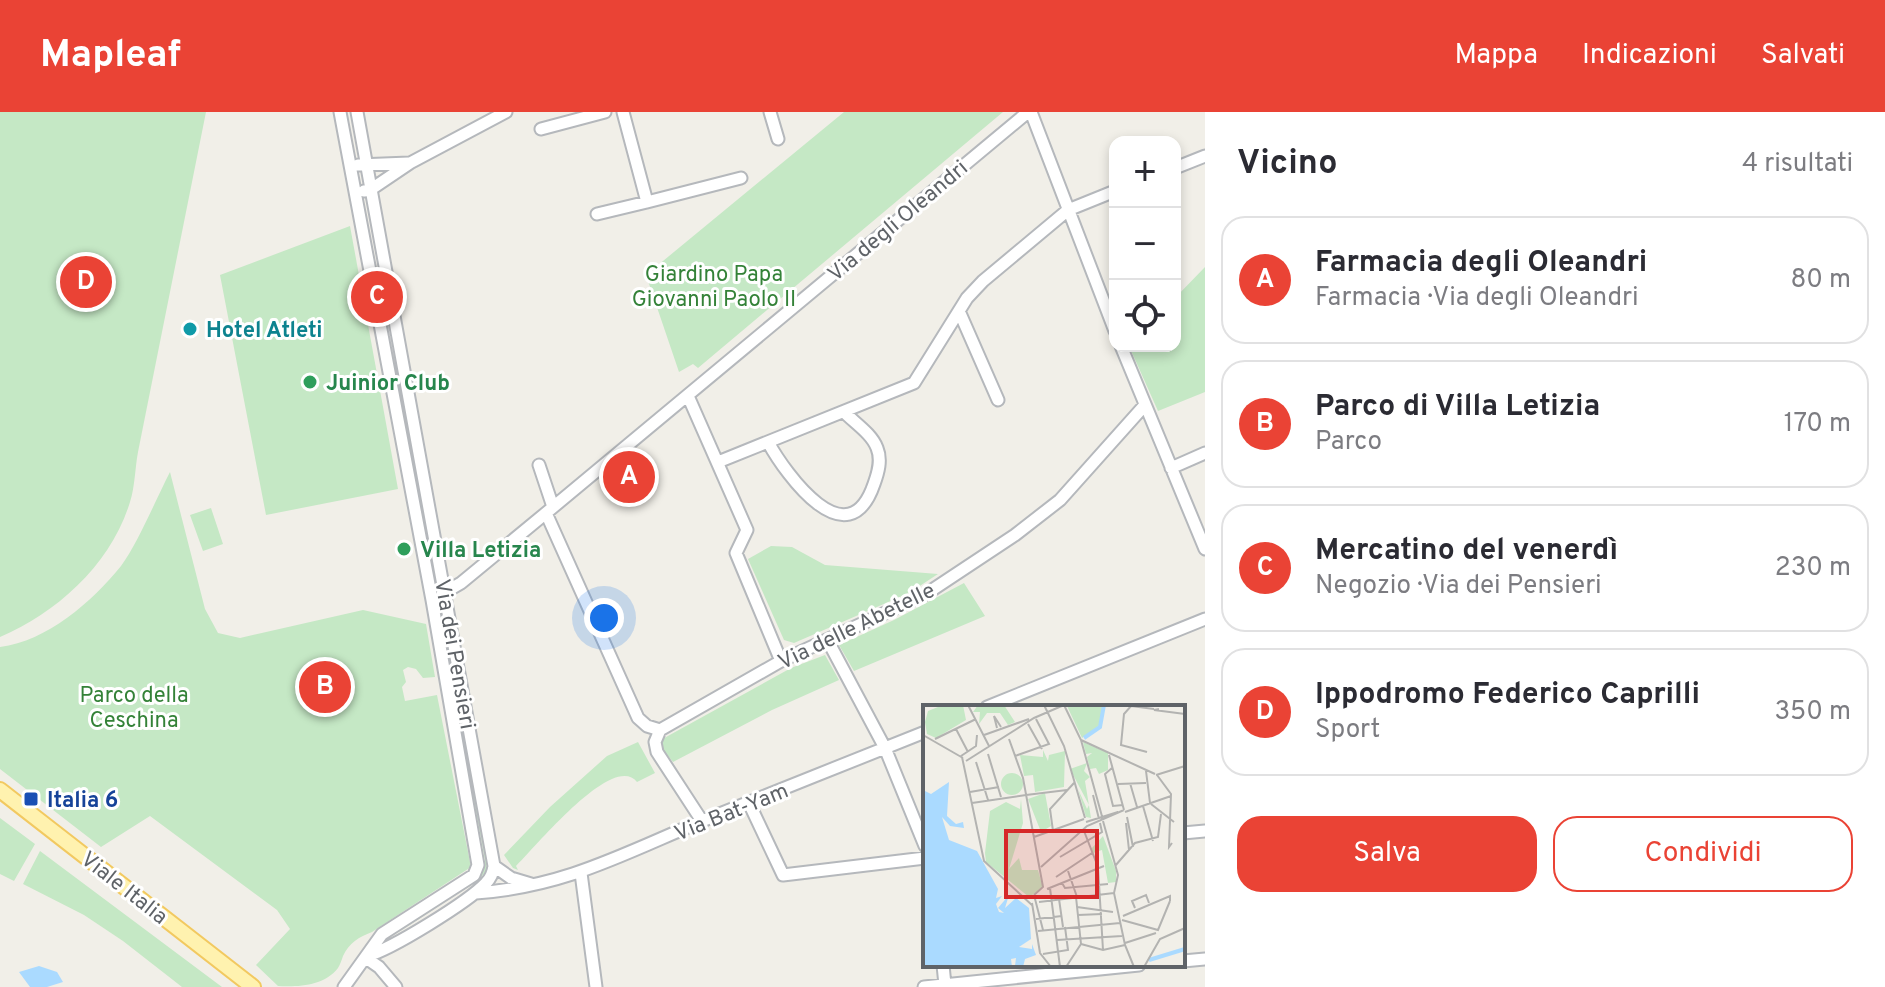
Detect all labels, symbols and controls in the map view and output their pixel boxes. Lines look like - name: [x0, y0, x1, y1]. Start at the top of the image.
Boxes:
- text: Mapleaf: [40, 32, 181, 81]
- text: Mappa: [1455, 38, 1538, 74]
- text: Indicazioni: [1582, 38, 1717, 74]
- text: Salvati: [1761, 38, 1845, 74]
- map controls: [1109, 136, 1181, 352]
- button: +: [1109, 136, 1181, 208]
- text: Vicino: [1237, 143, 1337, 186]
- text: 4 risultati: [1742, 148, 1853, 181]
- street label: Via degli Oleandri: [823, 155, 974, 288]
- button: −: [1109, 208, 1181, 280]
- text: Farmacia degli Oleandri: [1315, 245, 1647, 282]
- pin: D: [60, 252, 112, 312]
- park label: Giardino Papa Giovanni Paolo II: [632, 262, 796, 314]
- text: A: [1256, 264, 1274, 297]
- text: 80 m: [1791, 264, 1851, 297]
- pin: C: [351, 267, 403, 327]
- button: locate: [1109, 280, 1181, 352]
- text: Farmacia · Via degli Oleandri: [1315, 282, 1639, 315]
- place label: Hotel Atleti: [206, 318, 323, 345]
- marker: Hotel Atleti: [181, 320, 199, 338]
- place label: Juinior Club: [326, 371, 450, 398]
- marker: Juinior Club: [301, 373, 319, 391]
- text: Parco di Villa Letizia: [1315, 389, 1600, 426]
- text: B: [1256, 408, 1274, 441]
- text: 170 m: [1784, 408, 1851, 441]
- text: Parco: [1315, 426, 1382, 459]
- pin: A: [603, 447, 655, 507]
- text: Mercatino del venerdì: [1315, 533, 1618, 570]
- place label: Villa Letizia: [420, 538, 541, 565]
- marker: Villa Letizia: [395, 540, 413, 558]
- text: C: [1257, 552, 1273, 585]
- text: 230 m: [1775, 552, 1851, 585]
- text: Negozio · Via dei Pensieri: [1315, 570, 1602, 603]
- street label: Via dei Pensieri: [427, 577, 480, 732]
- street label: Via delle Abetelle: [774, 578, 940, 677]
- your location: [584, 598, 624, 638]
- pin: B: [299, 657, 351, 717]
- text: Ippodromo Federico Caprilli: [1315, 677, 1700, 714]
- park label: Parco della Ceschina: [79, 683, 189, 735]
- text: D: [1256, 696, 1274, 729]
- text: 350 m: [1774, 696, 1851, 729]
- inset map: [923, 705, 1185, 967]
- text: Sport: [1315, 714, 1380, 747]
- street label: Via Bat-Yam: [671, 778, 793, 848]
- place label: Italia 6: [47, 788, 118, 815]
- marker: Italia 6: [22, 790, 40, 808]
- button: Salva: [1237, 816, 1537, 892]
- button: Condividi: [1553, 816, 1853, 892]
- street label: Viale Italia: [75, 847, 172, 931]

